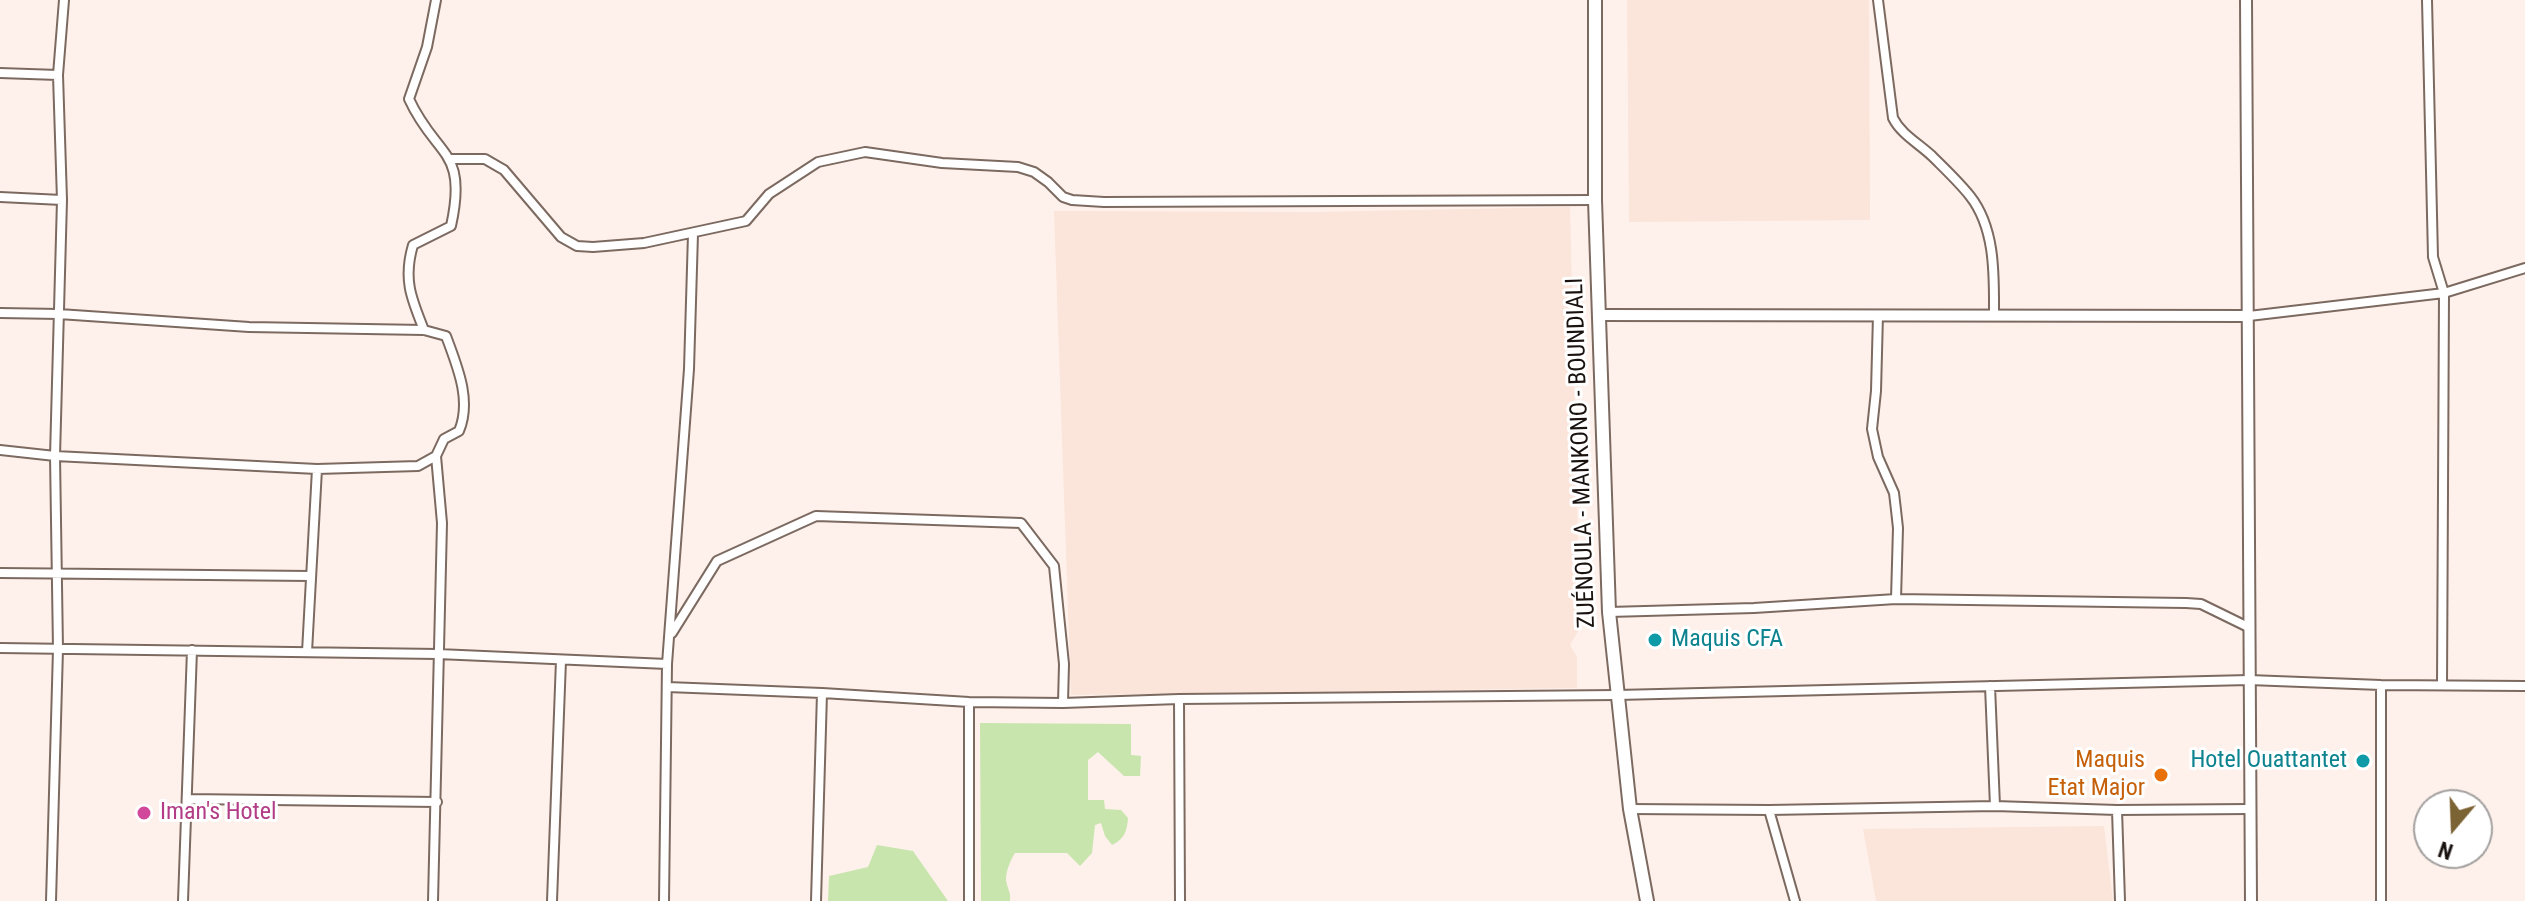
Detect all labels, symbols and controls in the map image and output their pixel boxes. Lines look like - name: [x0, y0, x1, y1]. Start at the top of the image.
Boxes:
- street label: ZUÉNOULA - MANKONO - BOUNDIALI: [1561, 277, 1603, 629]
- place label: Maquis CFA: [1671, 626, 1783, 654]
- marker: Maquis CFA: [1646, 631, 1664, 649]
- place label: Maquis Etat Major: [2048, 747, 2145, 803]
- place label: Hotel Ouattantet: [2190, 747, 2347, 775]
- marker: Hotel Ouattantet: [2354, 752, 2372, 770]
- marker: Maquis Etat Major: [2152, 766, 2170, 784]
- north arrow: [2413, 789, 2493, 869]
- place label: Iman's Hotel: [160, 799, 276, 827]
- marker: Iman's Hotel: [135, 804, 153, 822]
- text: N: [2435, 836, 2456, 864]

